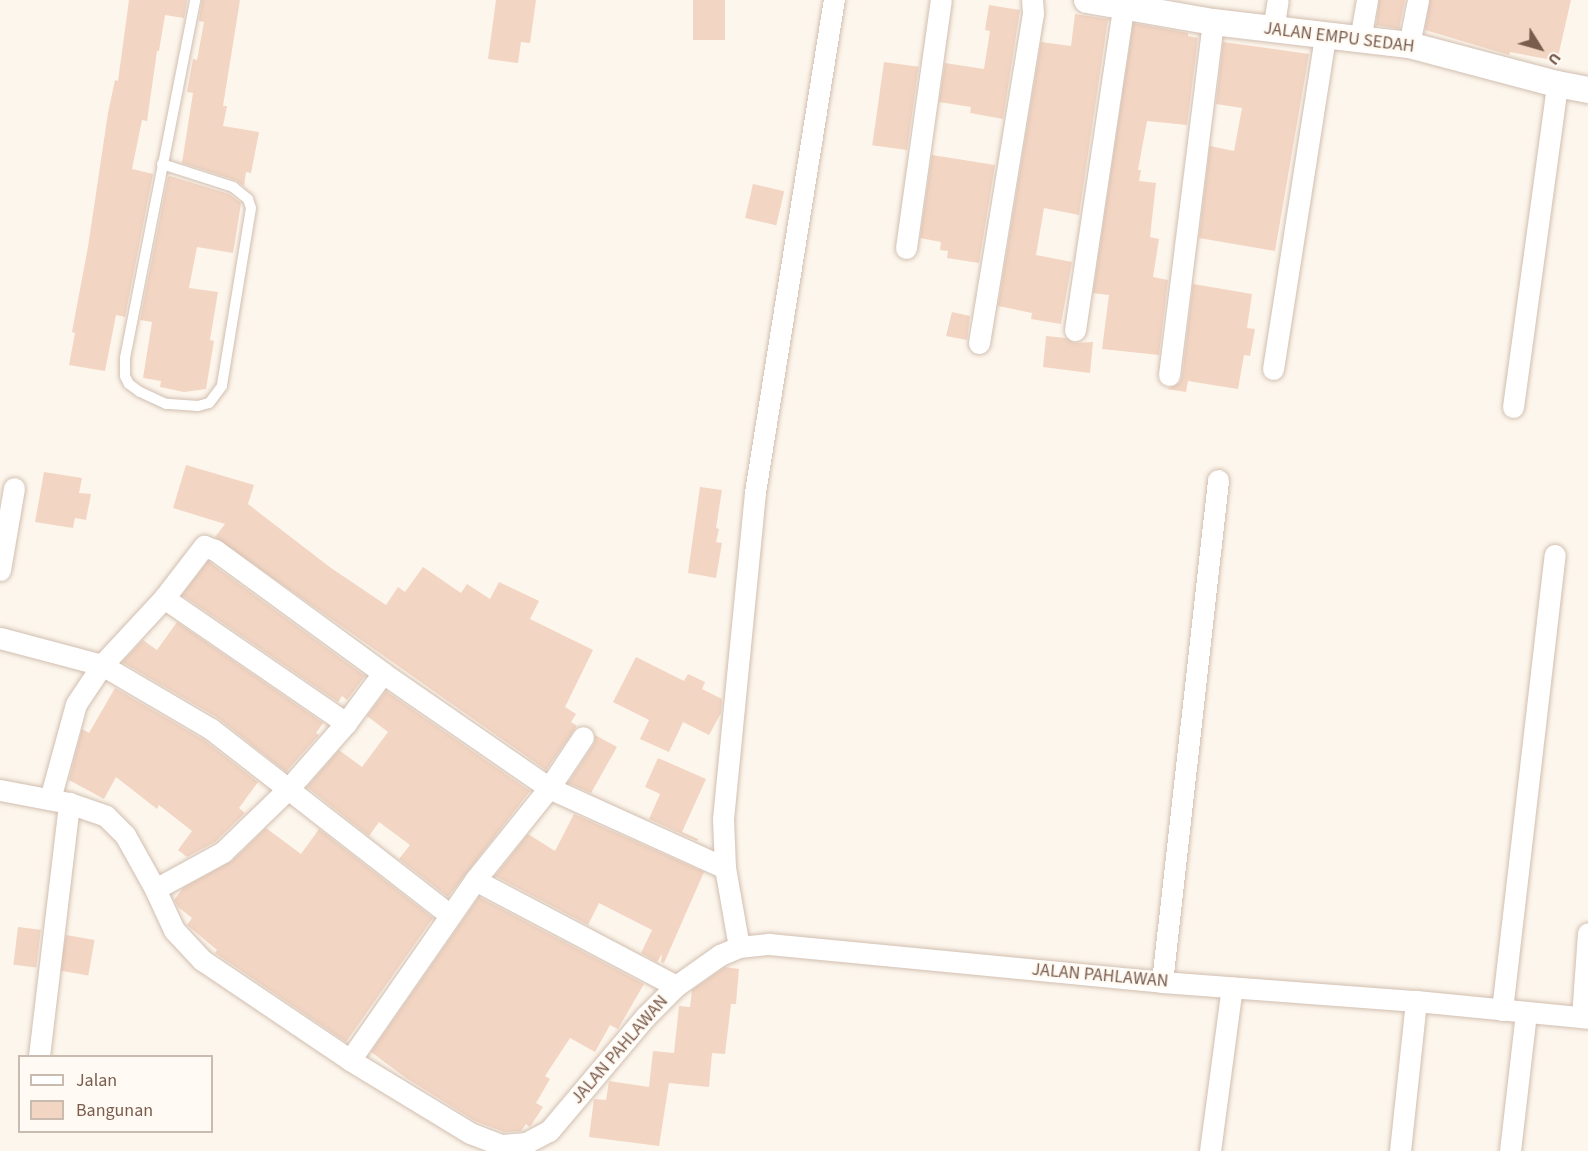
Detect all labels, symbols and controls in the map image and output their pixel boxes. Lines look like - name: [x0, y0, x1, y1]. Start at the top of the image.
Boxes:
- street label: JALAN EMPU SEDAH: [1262, 18, 1416, 58]
- north arrow: [1510, 18, 1570, 78]
- text: U: [1542, 48, 1566, 70]
- street label: JALAN PAHLAWAN: [1031, 959, 1169, 993]
- street label: JALAN PAHLAWAN: [567, 991, 673, 1109]
- legend: [18, 1055, 213, 1133]
- text: Jalan: [76, 1068, 117, 1093]
- text: Bangunan: [76, 1098, 153, 1123]

